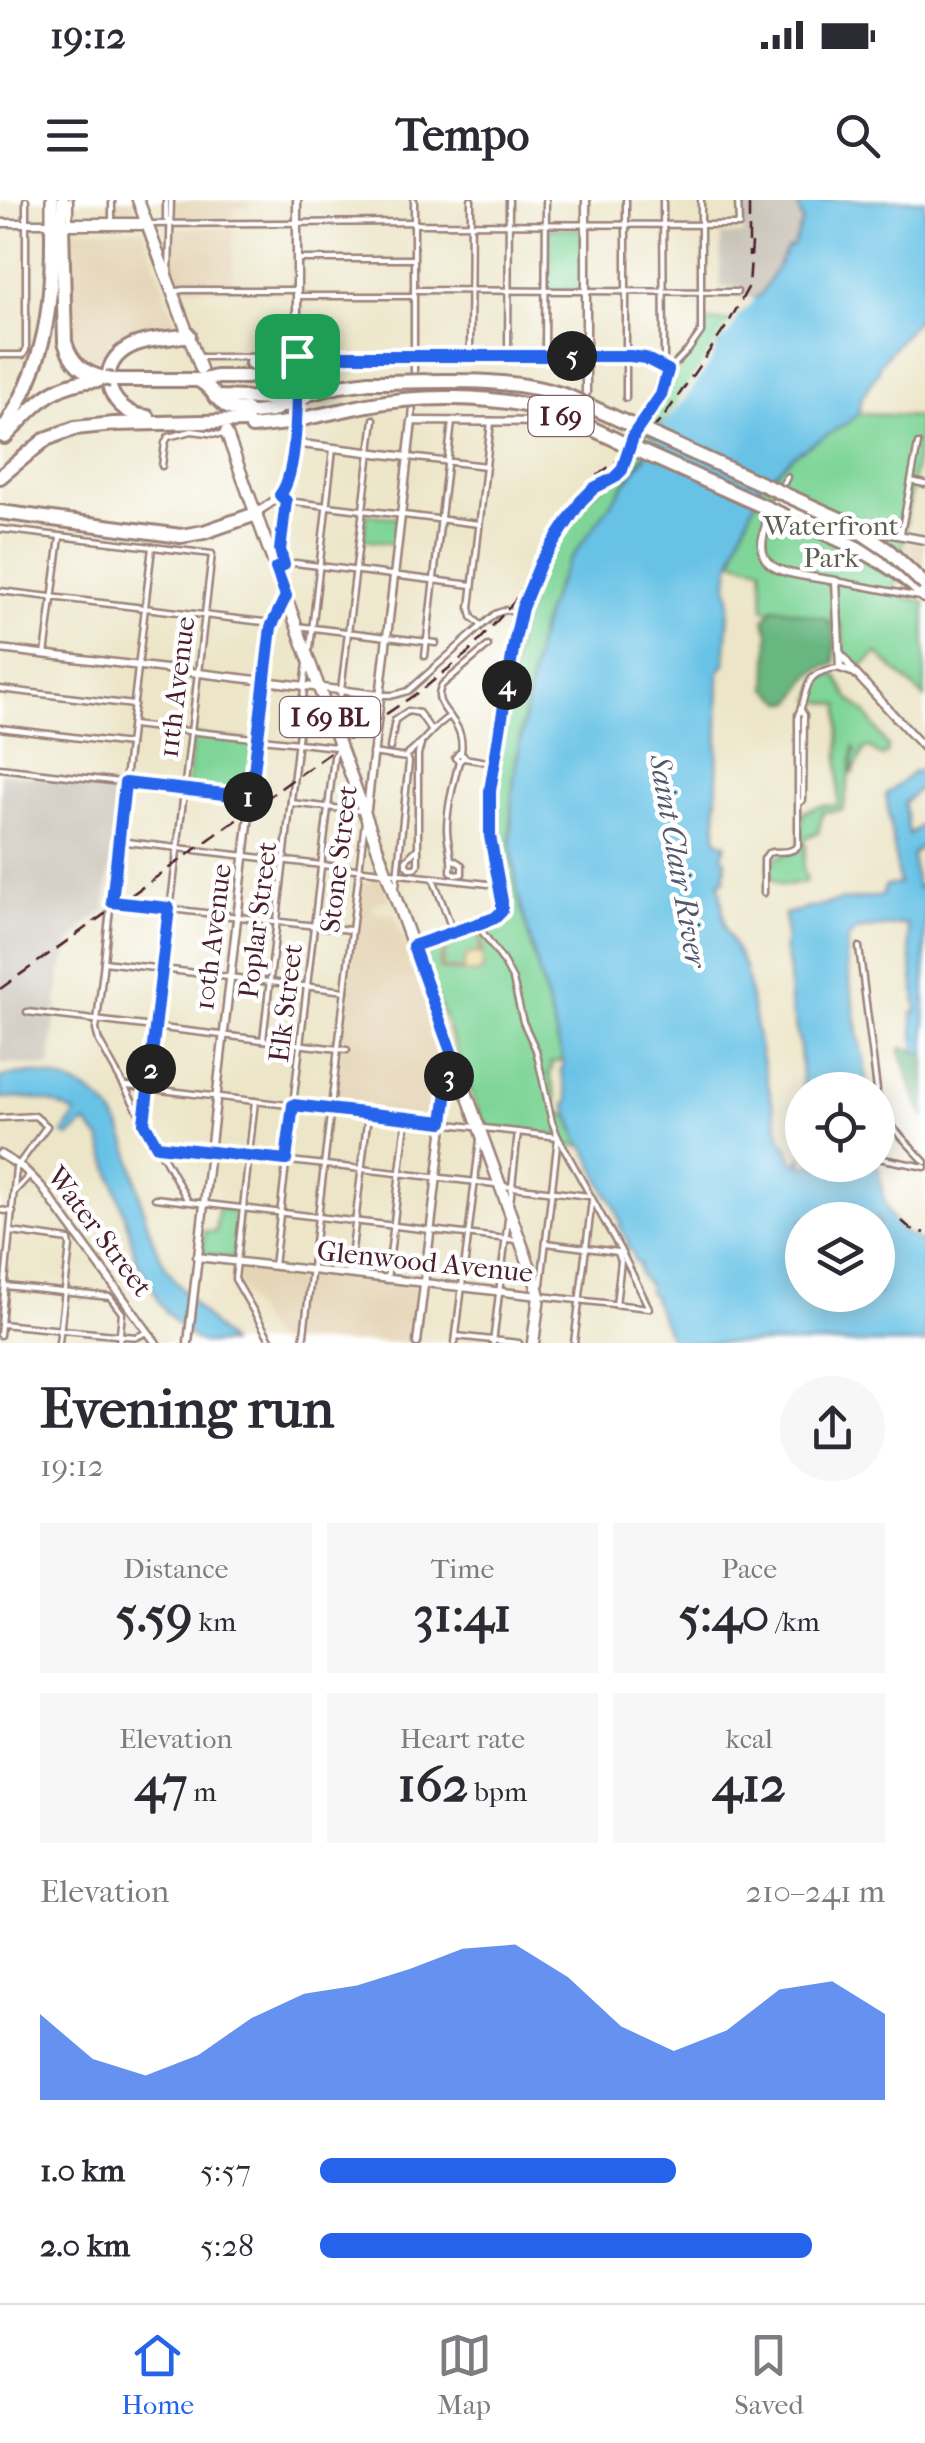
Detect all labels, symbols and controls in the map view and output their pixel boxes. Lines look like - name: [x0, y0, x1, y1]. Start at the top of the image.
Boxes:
- text: 19:12: [50, 13, 126, 58]
- icon: menu: [40, 108, 95, 163]
- icon: search: [830, 108, 885, 163]
- text: Tempo: [396, 109, 529, 162]
- pin: [255, 314, 340, 399]
- icon: arrive: [270, 329, 325, 384]
- pin: 5: [547, 331, 597, 381]
- text: 5: [566, 339, 578, 372]
- road number: I 69: [528, 396, 594, 436]
- park label: Waterfront Park: [762, 509, 899, 574]
- street label: 11th Avenue: [151, 614, 202, 760]
- pin: 4: [482, 660, 532, 710]
- text: 4: [499, 668, 515, 701]
- road number: I 69 BL: [280, 697, 380, 737]
- water label: Saint Clair River: [641, 751, 714, 973]
- pin: 1: [223, 772, 273, 822]
- text: 1: [243, 780, 253, 813]
- street label: Stone Street: [313, 783, 364, 935]
- street label: Poplar Street: [231, 840, 283, 1000]
- street label: 10th Avenue: [187, 862, 238, 1012]
- street label: Elk Street: [262, 942, 309, 1064]
- pin: 2: [126, 1044, 176, 1094]
- pin: 3: [424, 1051, 474, 1101]
- text: 2: [144, 1052, 158, 1085]
- text: 3: [443, 1059, 455, 1092]
- map controls: [785, 1072, 895, 1312]
- button: locate: [785, 1072, 895, 1182]
- street label: Water Street: [39, 1159, 159, 1303]
- button: layers: [785, 1202, 895, 1312]
- street label: Glenwood Avenue: [315, 1234, 535, 1289]
- button: share: [780, 1376, 885, 1481]
- text: Evening run: [40, 1377, 334, 1441]
- text: 19:12: [40, 1447, 104, 1484]
- text: Distance: [123, 1552, 228, 1585]
- text: Time: [431, 1552, 494, 1585]
- text: Pace: [721, 1552, 777, 1585]
- text: 5.59: [115, 1585, 193, 1644]
- text: 31:41: [414, 1585, 511, 1644]
- text: 5:40: [678, 1585, 769, 1644]
- text: km: [193, 1605, 236, 1638]
- text: /km: [769, 1605, 820, 1638]
- text: Elevation: [119, 1722, 232, 1755]
- text: Heart rate: [400, 1722, 525, 1755]
- text: kcal: [726, 1722, 773, 1755]
- text: 47: [135, 1755, 187, 1814]
- text: 162: [398, 1755, 468, 1814]
- text: 412: [713, 1755, 786, 1814]
- text: m: [187, 1775, 217, 1808]
- text: bpm: [468, 1775, 527, 1808]
- text: Elevation: [40, 1873, 169, 1910]
- text: 210–241 m: [745, 1873, 885, 1910]
- text: 1.0 km: [40, 2152, 125, 2189]
- text: 5:57: [200, 2152, 251, 2189]
- text: 2.0 km: [40, 2227, 130, 2264]
- text: 5:28: [200, 2227, 254, 2264]
- tab: Home: [121, 2328, 194, 2421]
- tab: Map: [437, 2328, 492, 2421]
- tab: Saved: [734, 2328, 804, 2421]

